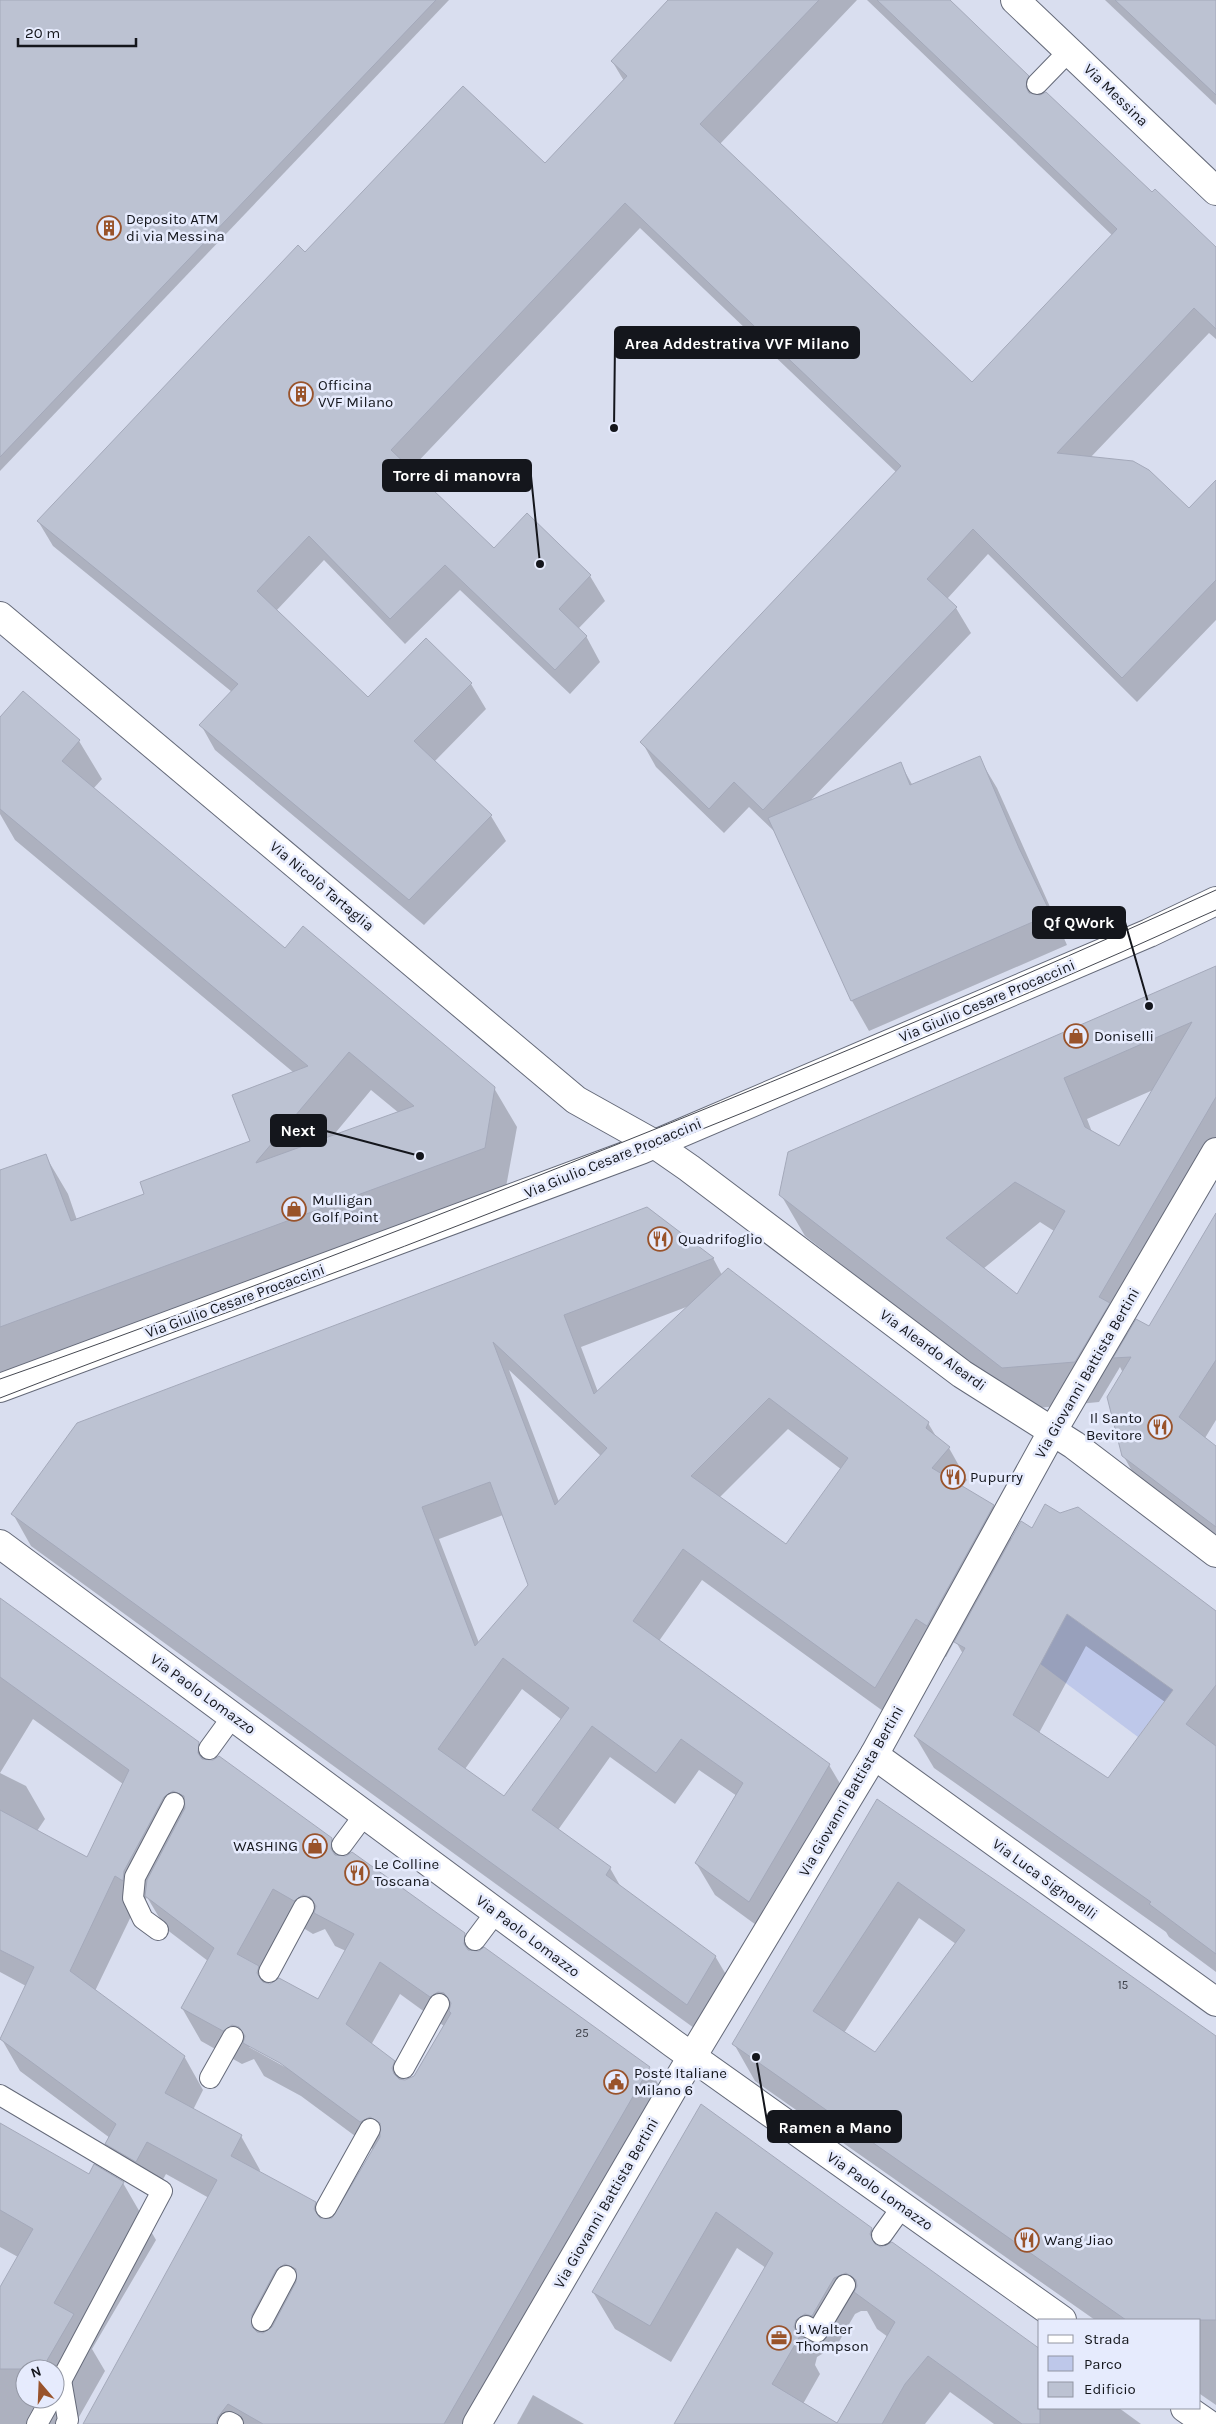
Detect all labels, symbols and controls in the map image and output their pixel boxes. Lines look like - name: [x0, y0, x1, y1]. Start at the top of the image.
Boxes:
- scale bar: [18, 15, 135, 47]
- text: 20 m: [25, 24, 60, 42]
- street label: Via Messina: [1080, 60, 1152, 130]
- place label: Deposito ATM di via Messina: [126, 210, 225, 245]
- building icon: Deposito ATM di via Messina: [96, 215, 122, 241]
- callout: Area Addestrativa VVF Milano: [615, 327, 859, 358]
- text: Area Addestrativa VVF Milano: [625, 334, 849, 353]
- place label: Officina VVF Milano: [318, 376, 393, 411]
- building icon: Officina VVF Milano: [288, 381, 314, 407]
- callout: Torre di manovra: [383, 460, 531, 491]
- text: Torre di manovra: [393, 466, 521, 485]
- street label: Via Nicolò Tartaglia: [266, 837, 378, 935]
- callout: Qf QWork: [1033, 907, 1125, 938]
- text: Qf QWork: [1043, 913, 1115, 932]
- street label: Via Giulio Cesare Procaccini: [896, 956, 1078, 1046]
- shop icon: Doniselli: [1063, 1023, 1089, 1049]
- place label: Doniselli: [1094, 1027, 1154, 1045]
- street label: Via Giulio Cesare Procaccini: [522, 1114, 704, 1202]
- callout: Next: [271, 1115, 326, 1146]
- text: Next: [280, 1121, 316, 1140]
- place label: Mulligan Golf Point: [312, 1191, 379, 1226]
- shop icon: Mulligan Golf Point: [281, 1196, 307, 1222]
- restaurant icon: Quadrifoglio: [647, 1226, 673, 1252]
- place label: Quadrifoglio: [678, 1230, 763, 1248]
- street label: Via Giulio Cesare Procaccini: [143, 1260, 327, 1342]
- street label: Via Giovanni Battista Bertini: [1031, 1285, 1143, 1461]
- street label: Via Aleardo Aleardi: [876, 1305, 990, 1395]
- place label: Il Santo Bevitore: [1086, 1409, 1142, 1444]
- restaurant icon: Il Santo Bevitore: [1147, 1414, 1173, 1440]
- restaurant icon: Pupurry: [940, 1464, 966, 1490]
- place label: Pupurry: [970, 1468, 1023, 1486]
- street label: Via Paolo Lomazzo: [147, 1650, 259, 1738]
- street label: Via Giovanni Battista Bertini: [795, 1703, 907, 1879]
- shop icon: WASHING: [302, 1833, 328, 1859]
- street label: Via Luca Signorelli: [989, 1835, 1101, 1923]
- place label: WASHING: [233, 1837, 298, 1855]
- place label: Le Colline Toscana: [374, 1855, 439, 1890]
- restaurant icon: Le Colline Toscana: [344, 1860, 370, 1886]
- street label: Via Paolo Lomazzo: [473, 1891, 583, 1981]
- house number: 15: [1118, 1978, 1129, 1992]
- house number: 25: [575, 2026, 589, 2040]
- place label: Poste Italiane Milano 6: [634, 2064, 727, 2099]
- public building icon: Poste Italiane Milano 6: [603, 2069, 629, 2095]
- callout: Ramen a Mano: [768, 2111, 901, 2142]
- street label: Via Giovanni Battista Bertini: [550, 2115, 662, 2291]
- text: Ramen a Mano: [778, 2118, 892, 2137]
- street label: Via Paolo Lomazzo: [823, 2148, 937, 2234]
- restaurant icon: Wang Jiao: [1014, 2227, 1040, 2253]
- place label: Wang Jiao: [1044, 2231, 1113, 2249]
- legend: [1038, 2319, 1201, 2409]
- place label: J. Walter Thompson: [796, 2320, 869, 2355]
- office icon: J. Walter Thompson: [766, 2325, 792, 2351]
- text: Strada: [1084, 2330, 1130, 2348]
- text: Parco: [1084, 2355, 1122, 2373]
- north arrow: [15, 2359, 65, 2409]
- text: N: [28, 2363, 43, 2382]
- text: Edificio: [1084, 2380, 1136, 2398]

